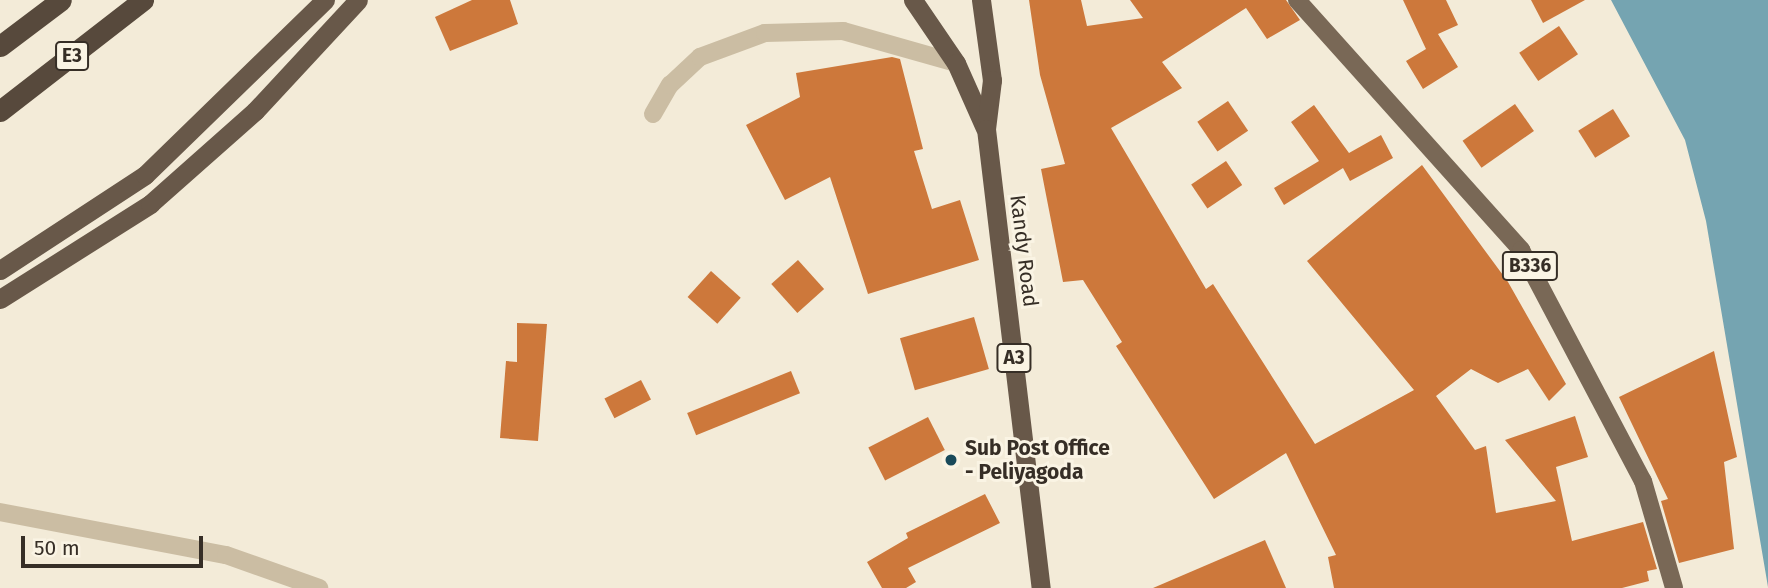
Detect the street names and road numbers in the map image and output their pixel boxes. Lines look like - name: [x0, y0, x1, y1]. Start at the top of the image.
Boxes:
- road number: E3: [55, 40, 90, 72]
- street label: Kandy Road: [1005, 193, 1043, 309]
- road number: B336: [1500, 250, 1560, 282]
- road number: A3: [995, 342, 1033, 374]

